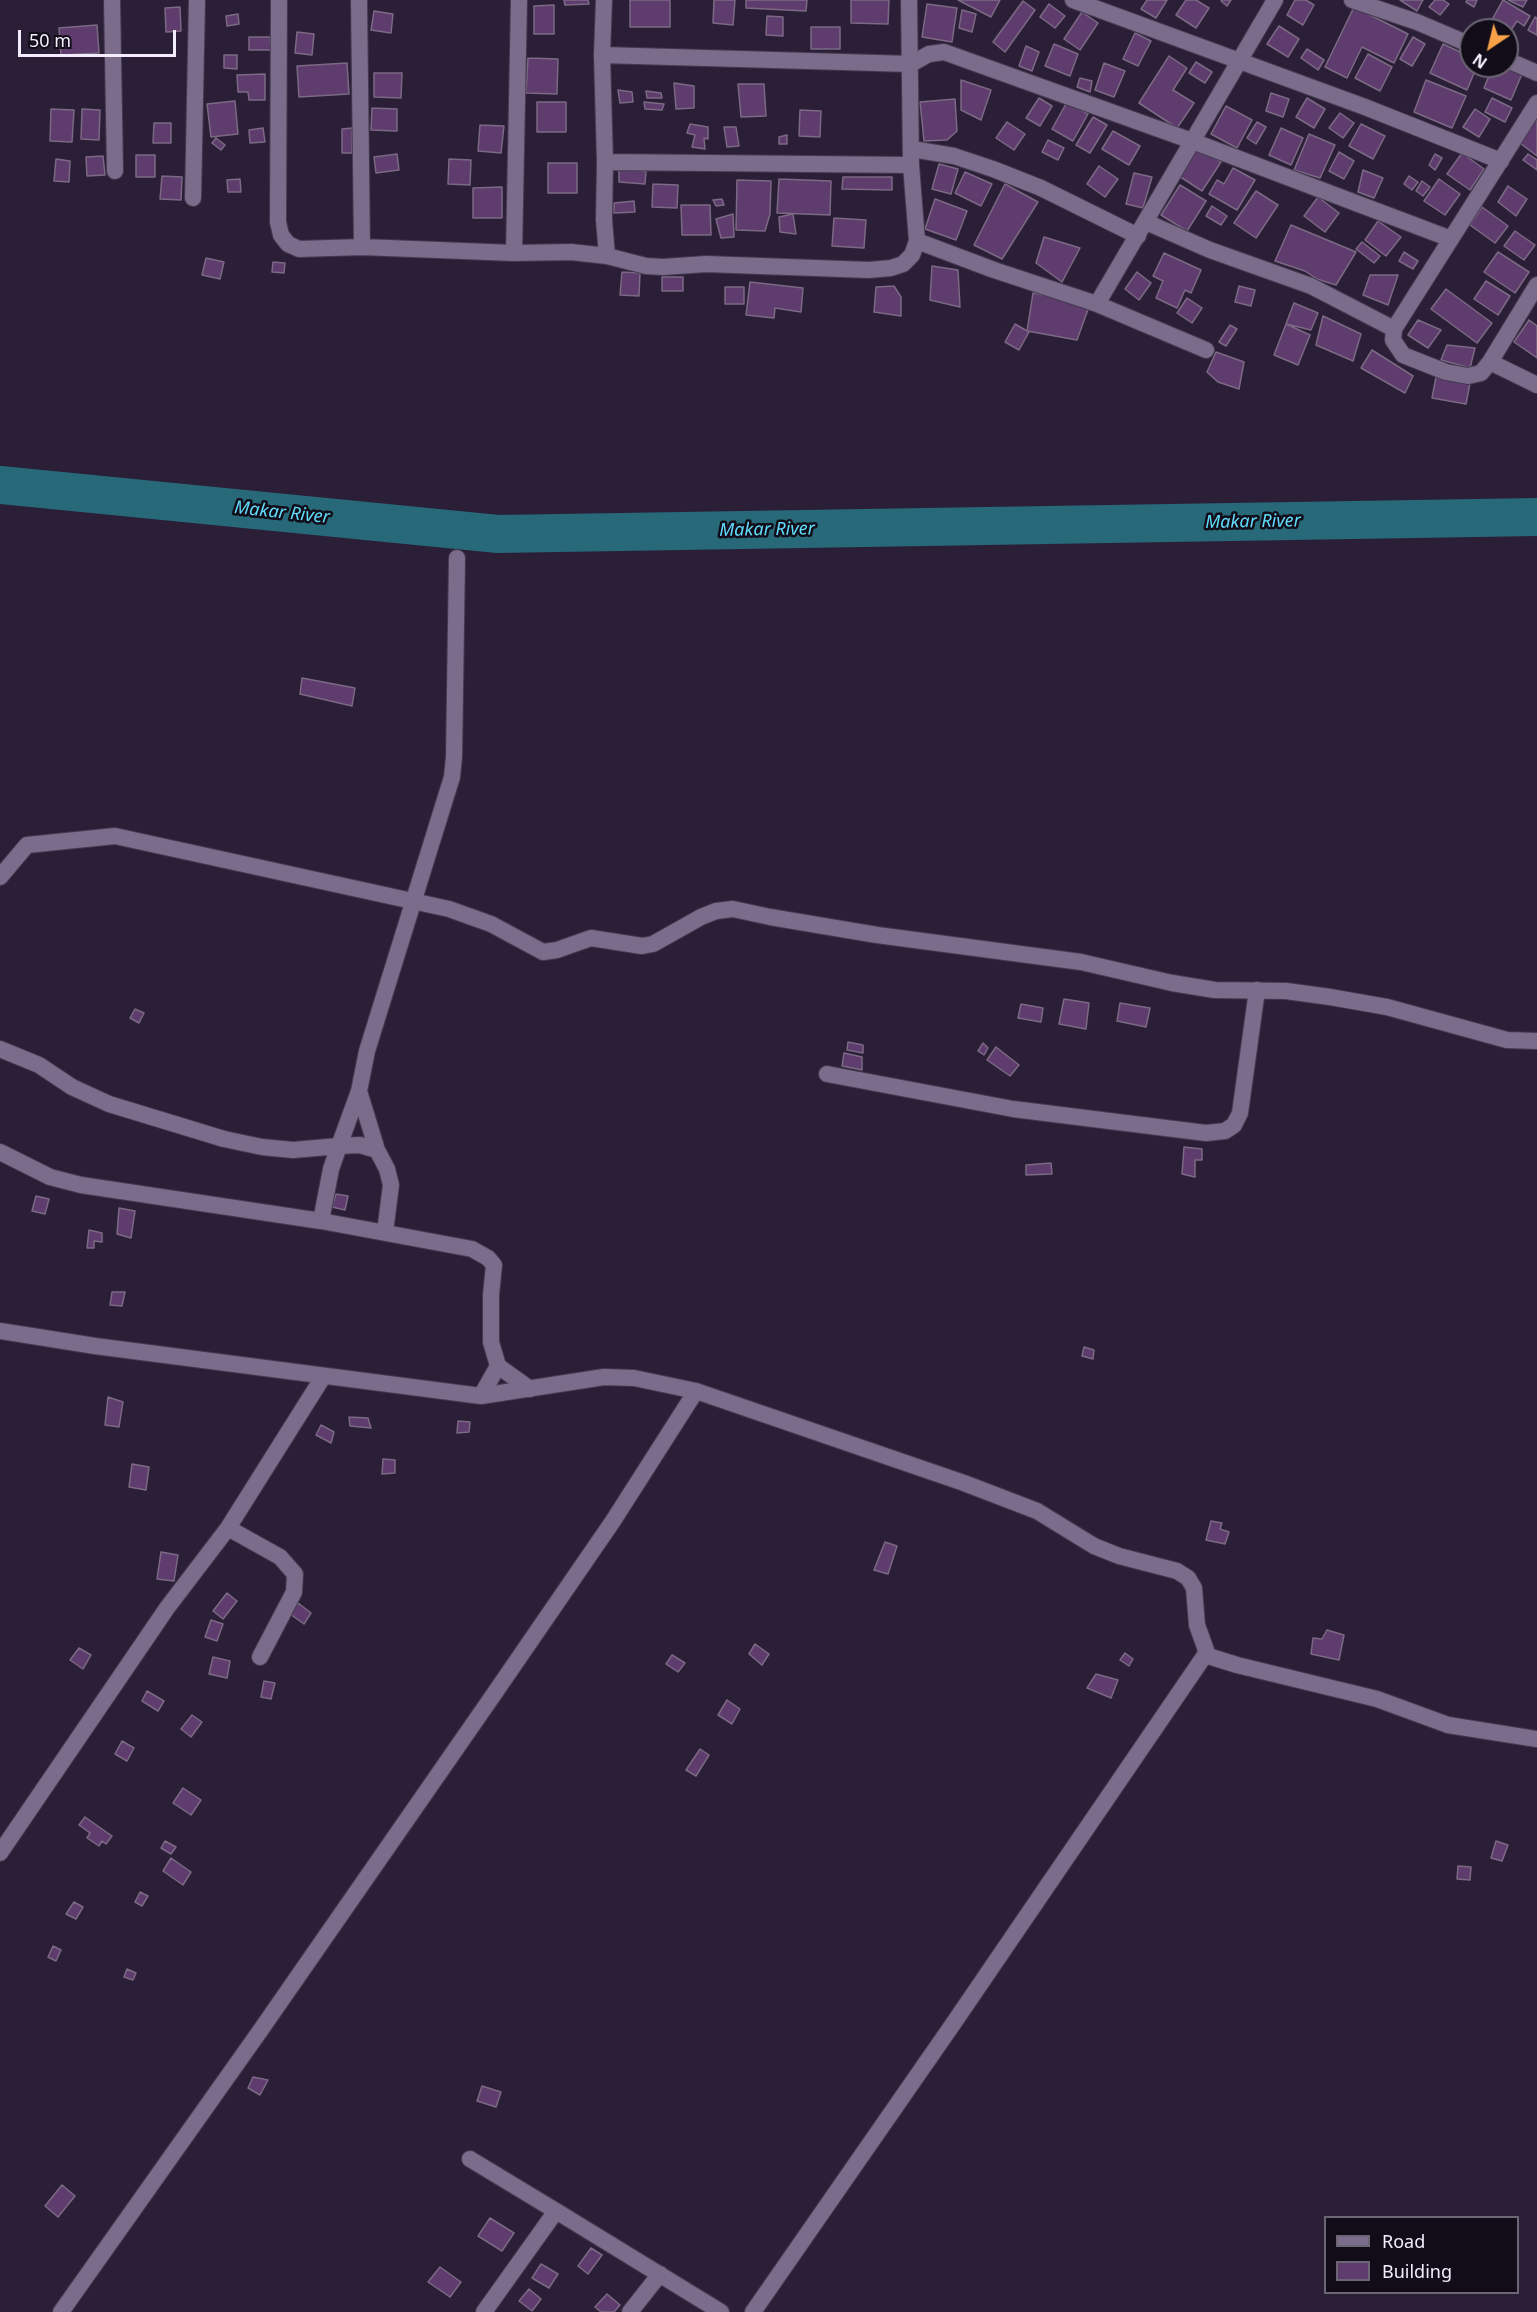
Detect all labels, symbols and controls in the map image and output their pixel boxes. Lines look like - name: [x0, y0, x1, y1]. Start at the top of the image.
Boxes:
- scale bar: [21, 18, 178, 56]
- north arrow: [1459, 18, 1519, 78]
- text: 50 m: [29, 28, 71, 52]
- text: N: [1468, 48, 1491, 74]
- water label: Makar River: [233, 497, 331, 529]
- water label: Makar River: [1205, 510, 1301, 534]
- water label: Makar River: [719, 518, 815, 542]
- legend: [1324, 2216, 1519, 2294]
- text: Road: [1382, 2229, 1425, 2253]
- text: Building: [1382, 2259, 1452, 2283]

